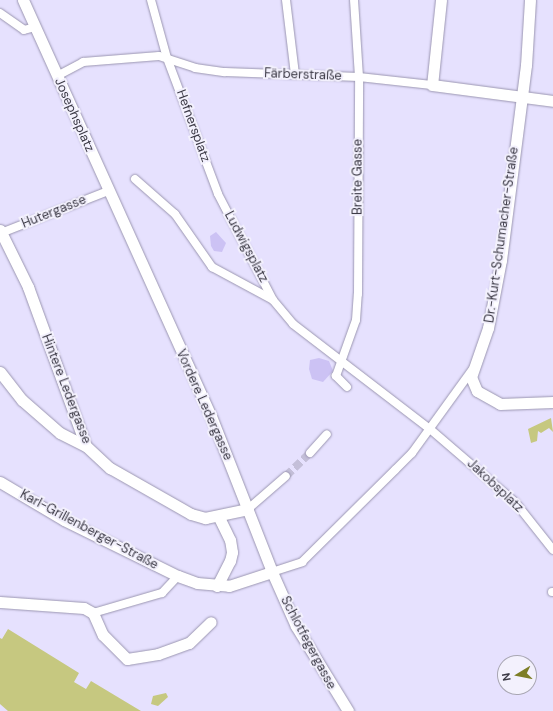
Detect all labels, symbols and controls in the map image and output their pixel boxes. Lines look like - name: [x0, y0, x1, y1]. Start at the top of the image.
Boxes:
- street label: Färberstraße: [264, 66, 342, 84]
- street label: Josephsplatz: [51, 76, 97, 154]
- street label: Hefnersplatz: [173, 88, 213, 164]
- street label: Breite Gasse: [350, 139, 366, 215]
- street label: Dr.-Kurt-Schumacher-Straße: [482, 146, 522, 324]
- street label: Hutergasse: [20, 192, 88, 232]
- street label: Ludwigsplatz: [221, 209, 271, 285]
- street label: Hintere Ledergasse: [38, 332, 94, 446]
- street label: Vordere Ledergasse: [172, 347, 236, 463]
- street label: Jakobsplatz: [464, 456, 526, 516]
- street label: Karl-Grillenberger-Straße: [17, 487, 161, 573]
- street label: Schlotfegergasse: [277, 594, 339, 692]
- north arrow: [497, 655, 537, 695]
- text: N: [499, 672, 514, 682]

